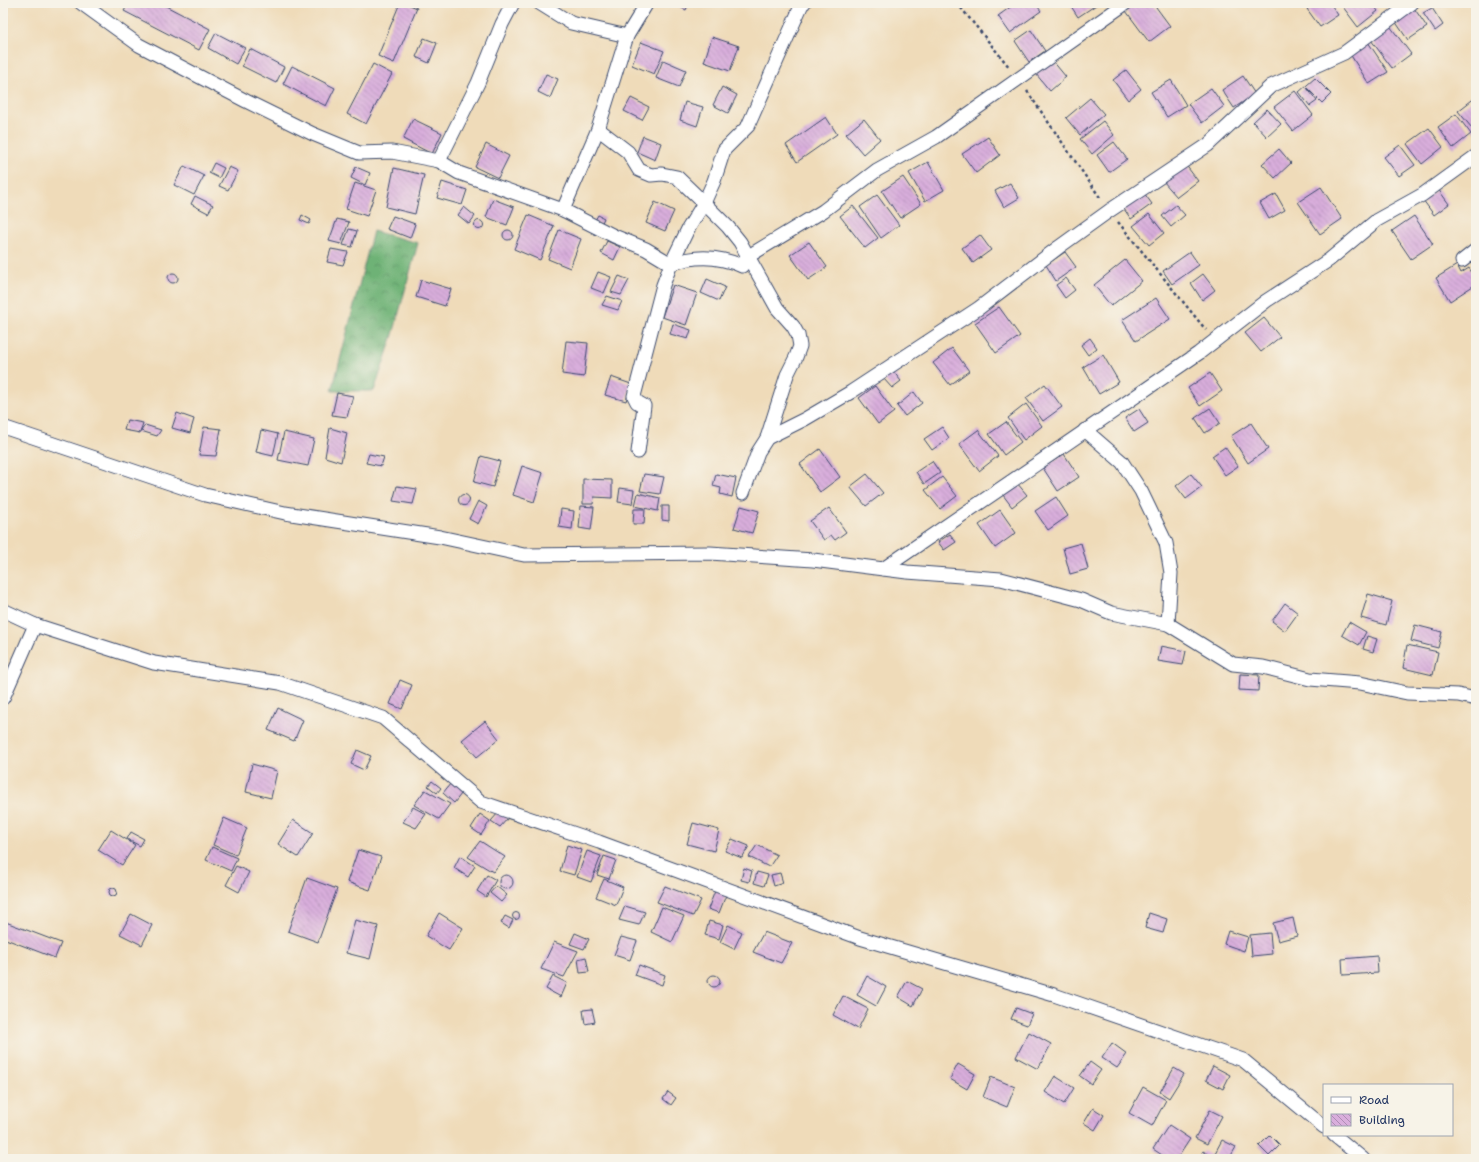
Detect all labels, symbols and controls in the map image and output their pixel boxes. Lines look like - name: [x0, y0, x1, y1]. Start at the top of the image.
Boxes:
- legend: [1323, 1084, 1453, 1136]
- text: Road: [1359, 1092, 1390, 1108]
- text: Building: [1359, 1112, 1405, 1128]

